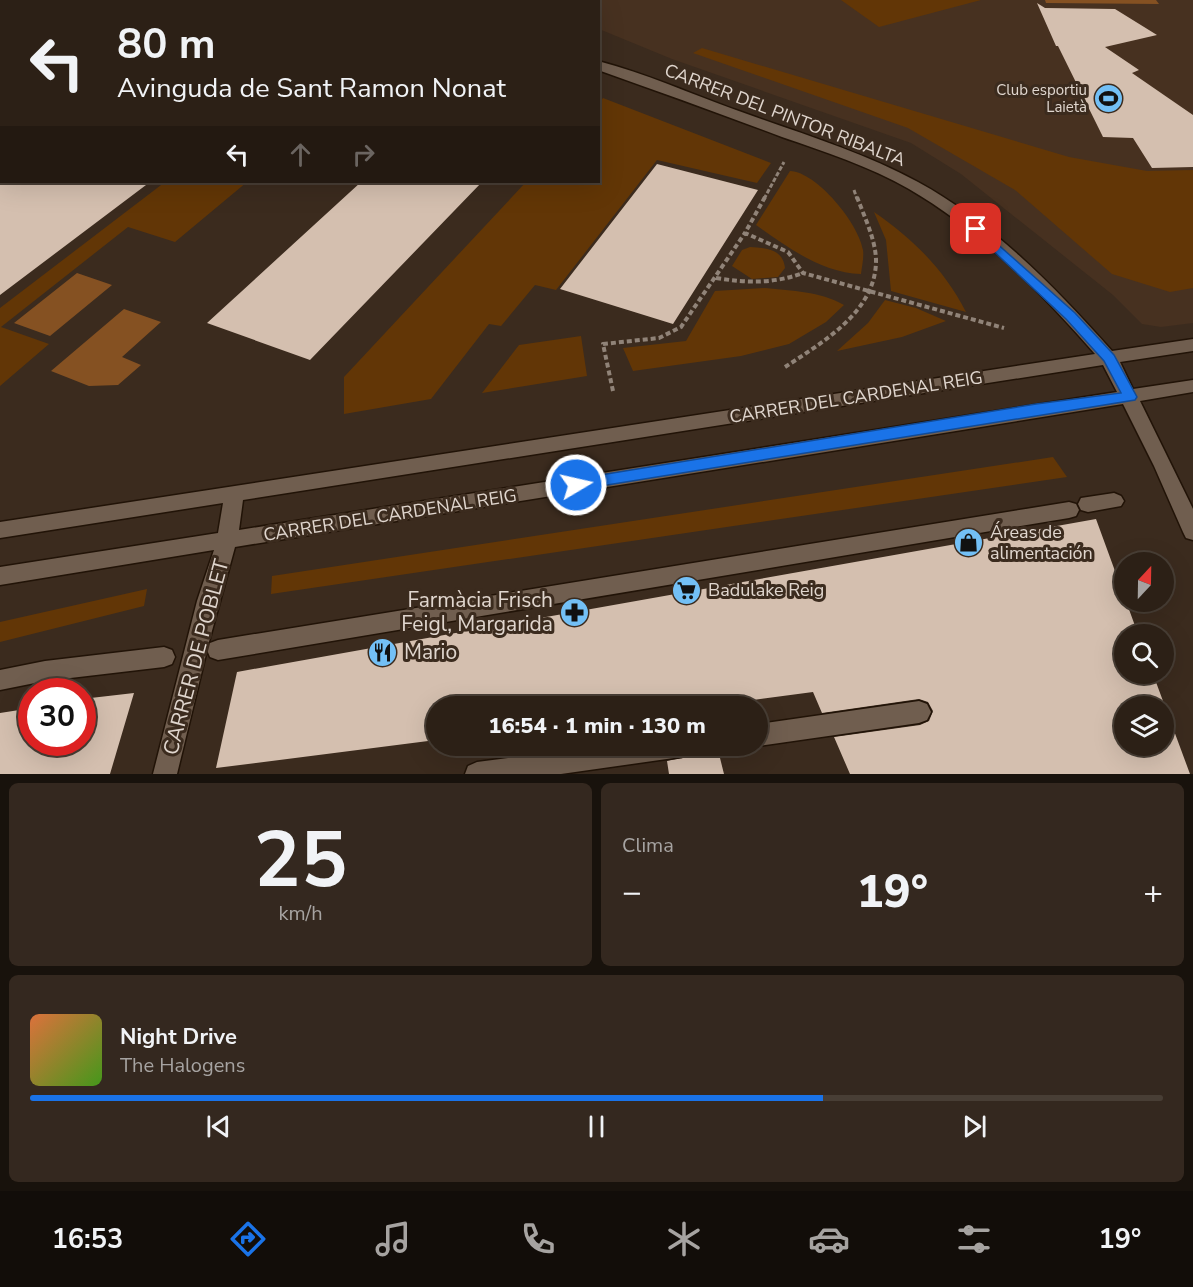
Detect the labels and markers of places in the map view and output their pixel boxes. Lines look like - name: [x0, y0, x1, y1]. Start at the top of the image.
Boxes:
- place label: Club esportiu Laietà: [996, 80, 1087, 117]
- sports icon: Club esportiu Laietà: [1092, 83, 1124, 115]
- pin: [950, 203, 1001, 254]
- place label: Áreas de alimentación: [990, 520, 1093, 565]
- shop icon: Áreas de alimentación: [953, 526, 985, 558]
- supermarket icon: Badulake Reig: [671, 574, 703, 606]
- place label: Badulake Reig: [708, 578, 824, 602]
- place label: Farmàcia Frisch Feigl, Margarida: [401, 586, 553, 638]
- pharmacy icon: Farmàcia Frisch Feigl, Margarida: [558, 596, 590, 628]
- restaurant icon: Mario: [367, 636, 399, 668]
- place label: Mario: [404, 638, 457, 666]

